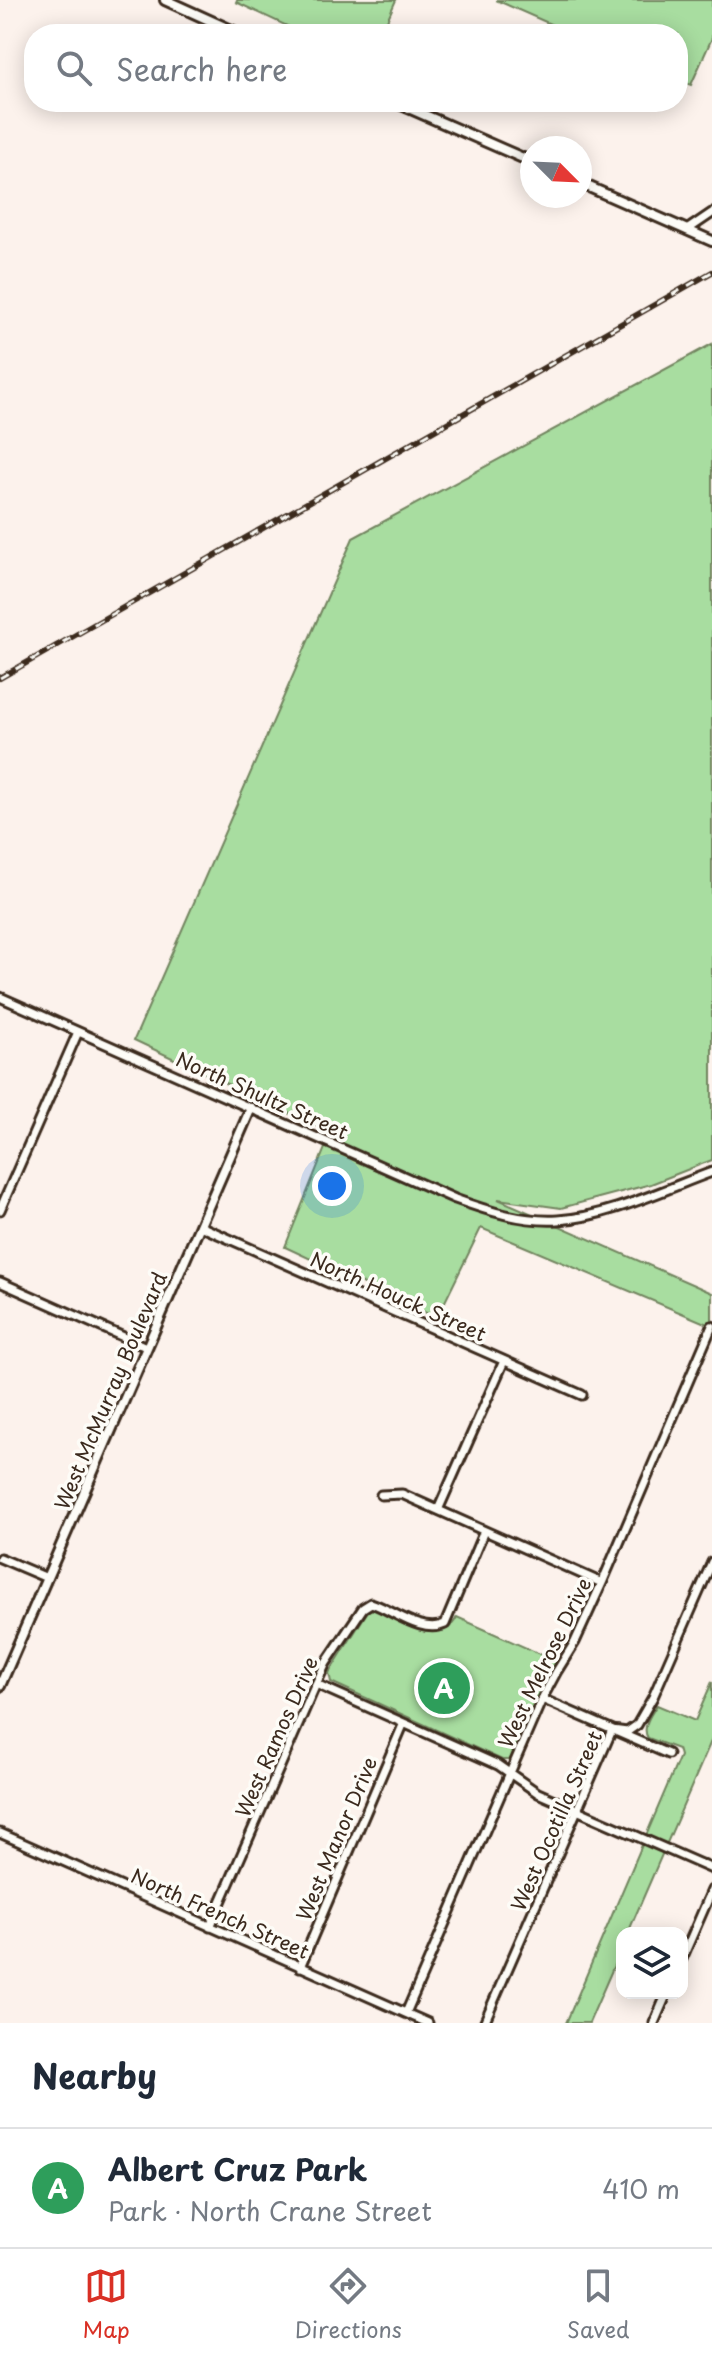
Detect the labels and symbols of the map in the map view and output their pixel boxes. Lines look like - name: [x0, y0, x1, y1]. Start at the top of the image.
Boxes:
- north arrow: [520, 136, 592, 208]
- street label: North Shultz Street: [171, 1044, 353, 1147]
- your location: [312, 1166, 352, 1206]
- street label: North Houck Street: [306, 1244, 491, 1348]
- street label: West McMurray Boulevard: [46, 1267, 174, 1514]
- street label: West Melrose Drive: [490, 1572, 598, 1753]
- street label: West Ramos Drive: [227, 1651, 325, 1822]
- pin: A: [418, 1658, 470, 1718]
- street label: West Ocotilla Street: [503, 1726, 609, 1916]
- street label: West Manor Drive: [288, 1752, 384, 1925]
- street label: North French Street: [127, 1860, 314, 1966]

